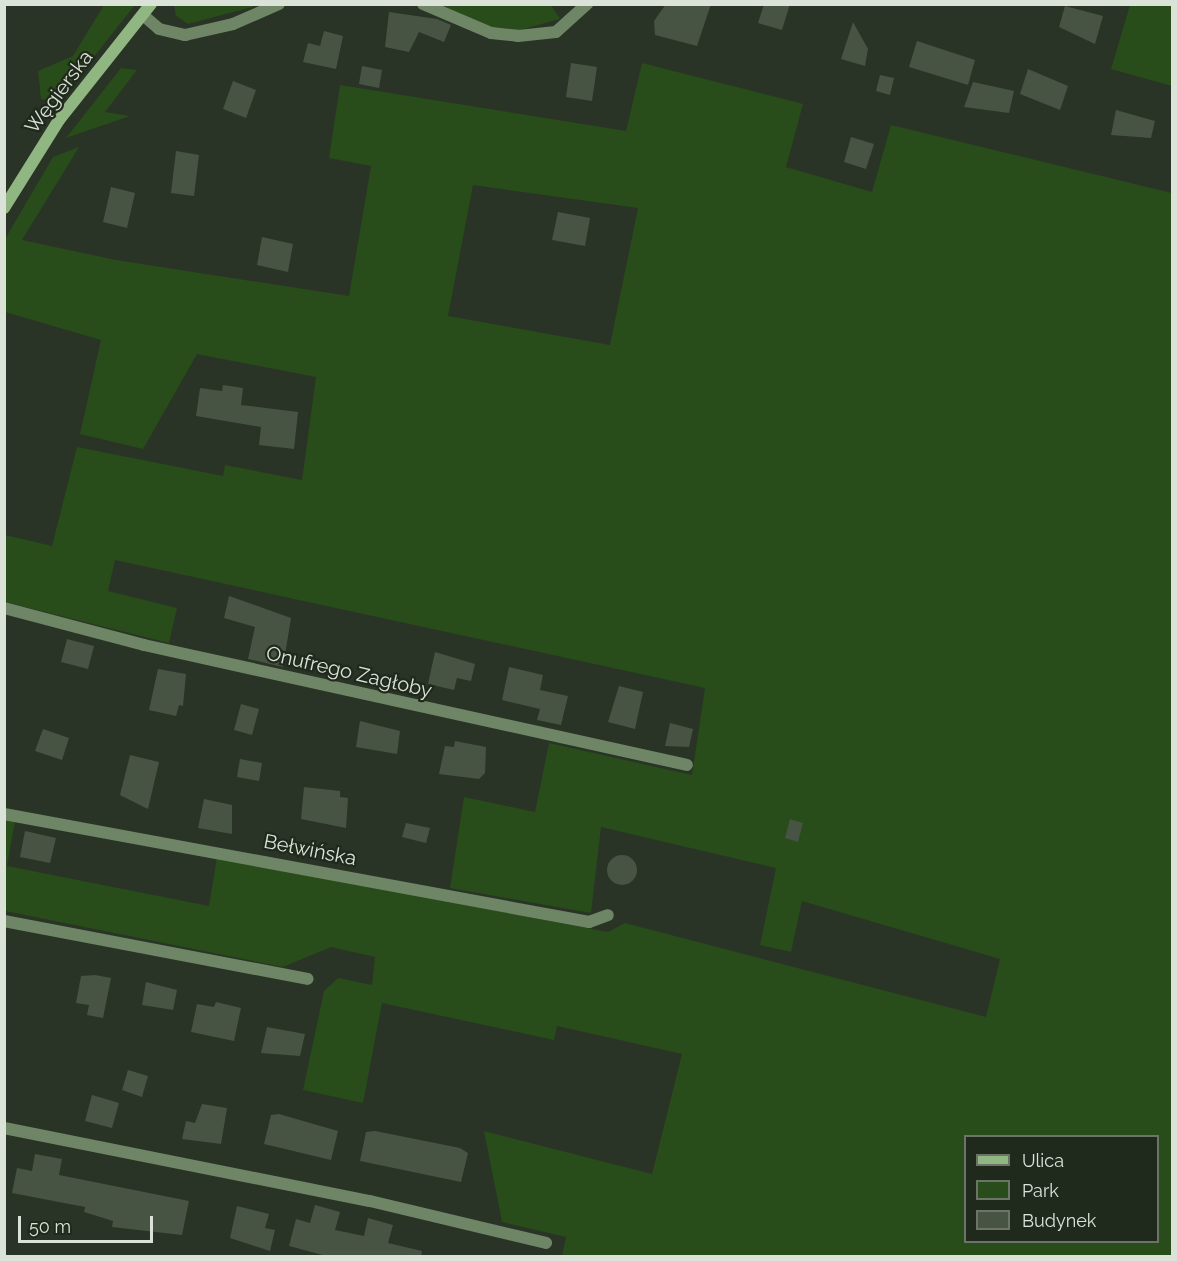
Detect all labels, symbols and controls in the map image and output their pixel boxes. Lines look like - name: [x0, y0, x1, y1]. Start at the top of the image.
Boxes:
- street label: Węgierska: [20, 46, 98, 138]
- street label: Onufrego Zagłoby: [264, 641, 434, 703]
- street label: Bełwińska: [262, 829, 358, 871]
- legend: [964, 1135, 1159, 1243]
- text: Ulica: [1022, 1150, 1064, 1171]
- text: Park: [1022, 1180, 1059, 1201]
- scale bar: [21, 1204, 156, 1242]
- text: Budynek: [1022, 1210, 1096, 1231]
- text: 50 m: [29, 1216, 71, 1237]

